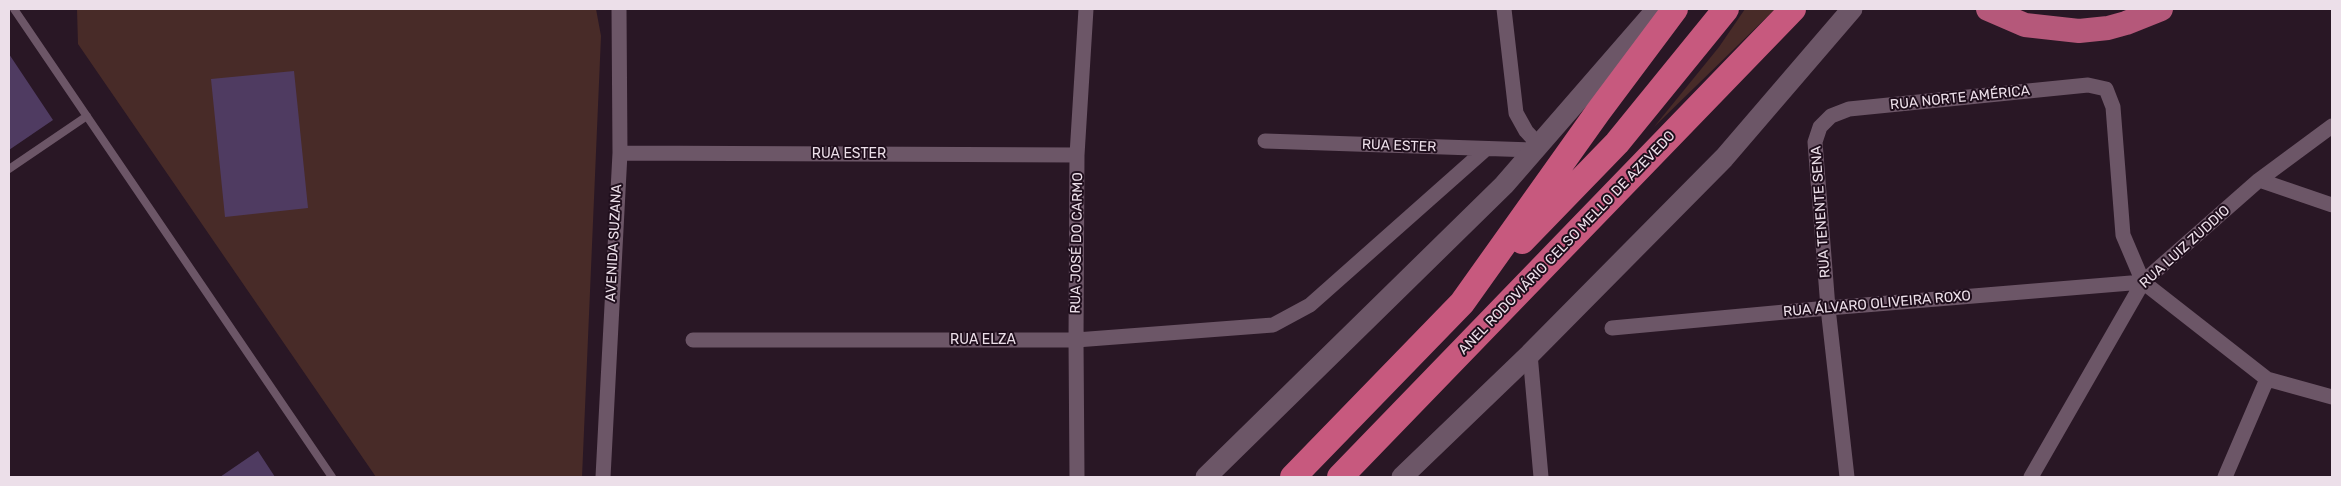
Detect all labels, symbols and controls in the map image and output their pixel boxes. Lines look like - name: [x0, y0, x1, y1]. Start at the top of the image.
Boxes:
- street label: RUA NORTE AMÉRICA: [1889, 82, 2031, 114]
- street label: ANEL RODOVIÁRIO CELSO MELLO DE AZEVEDO: [1455, 128, 1679, 358]
- street label: RUA ESTER: [1362, 136, 1436, 156]
- street label: RUA TENENTE SENA: [1808, 145, 1834, 279]
- street label: RUA ESTER: [812, 146, 886, 162]
- street label: RUA JOSÉ DO CARMO: [1067, 172, 1087, 314]
- street label: AVENIDA SUZANA: [603, 184, 625, 302]
- street label: RUA LUIZ ZUDDIO: [2136, 202, 2234, 292]
- street label: RUA ÁLVARO OLIVEIRA ROXO: [1782, 287, 1972, 321]
- street label: RUA ELZA: [950, 332, 1016, 348]

